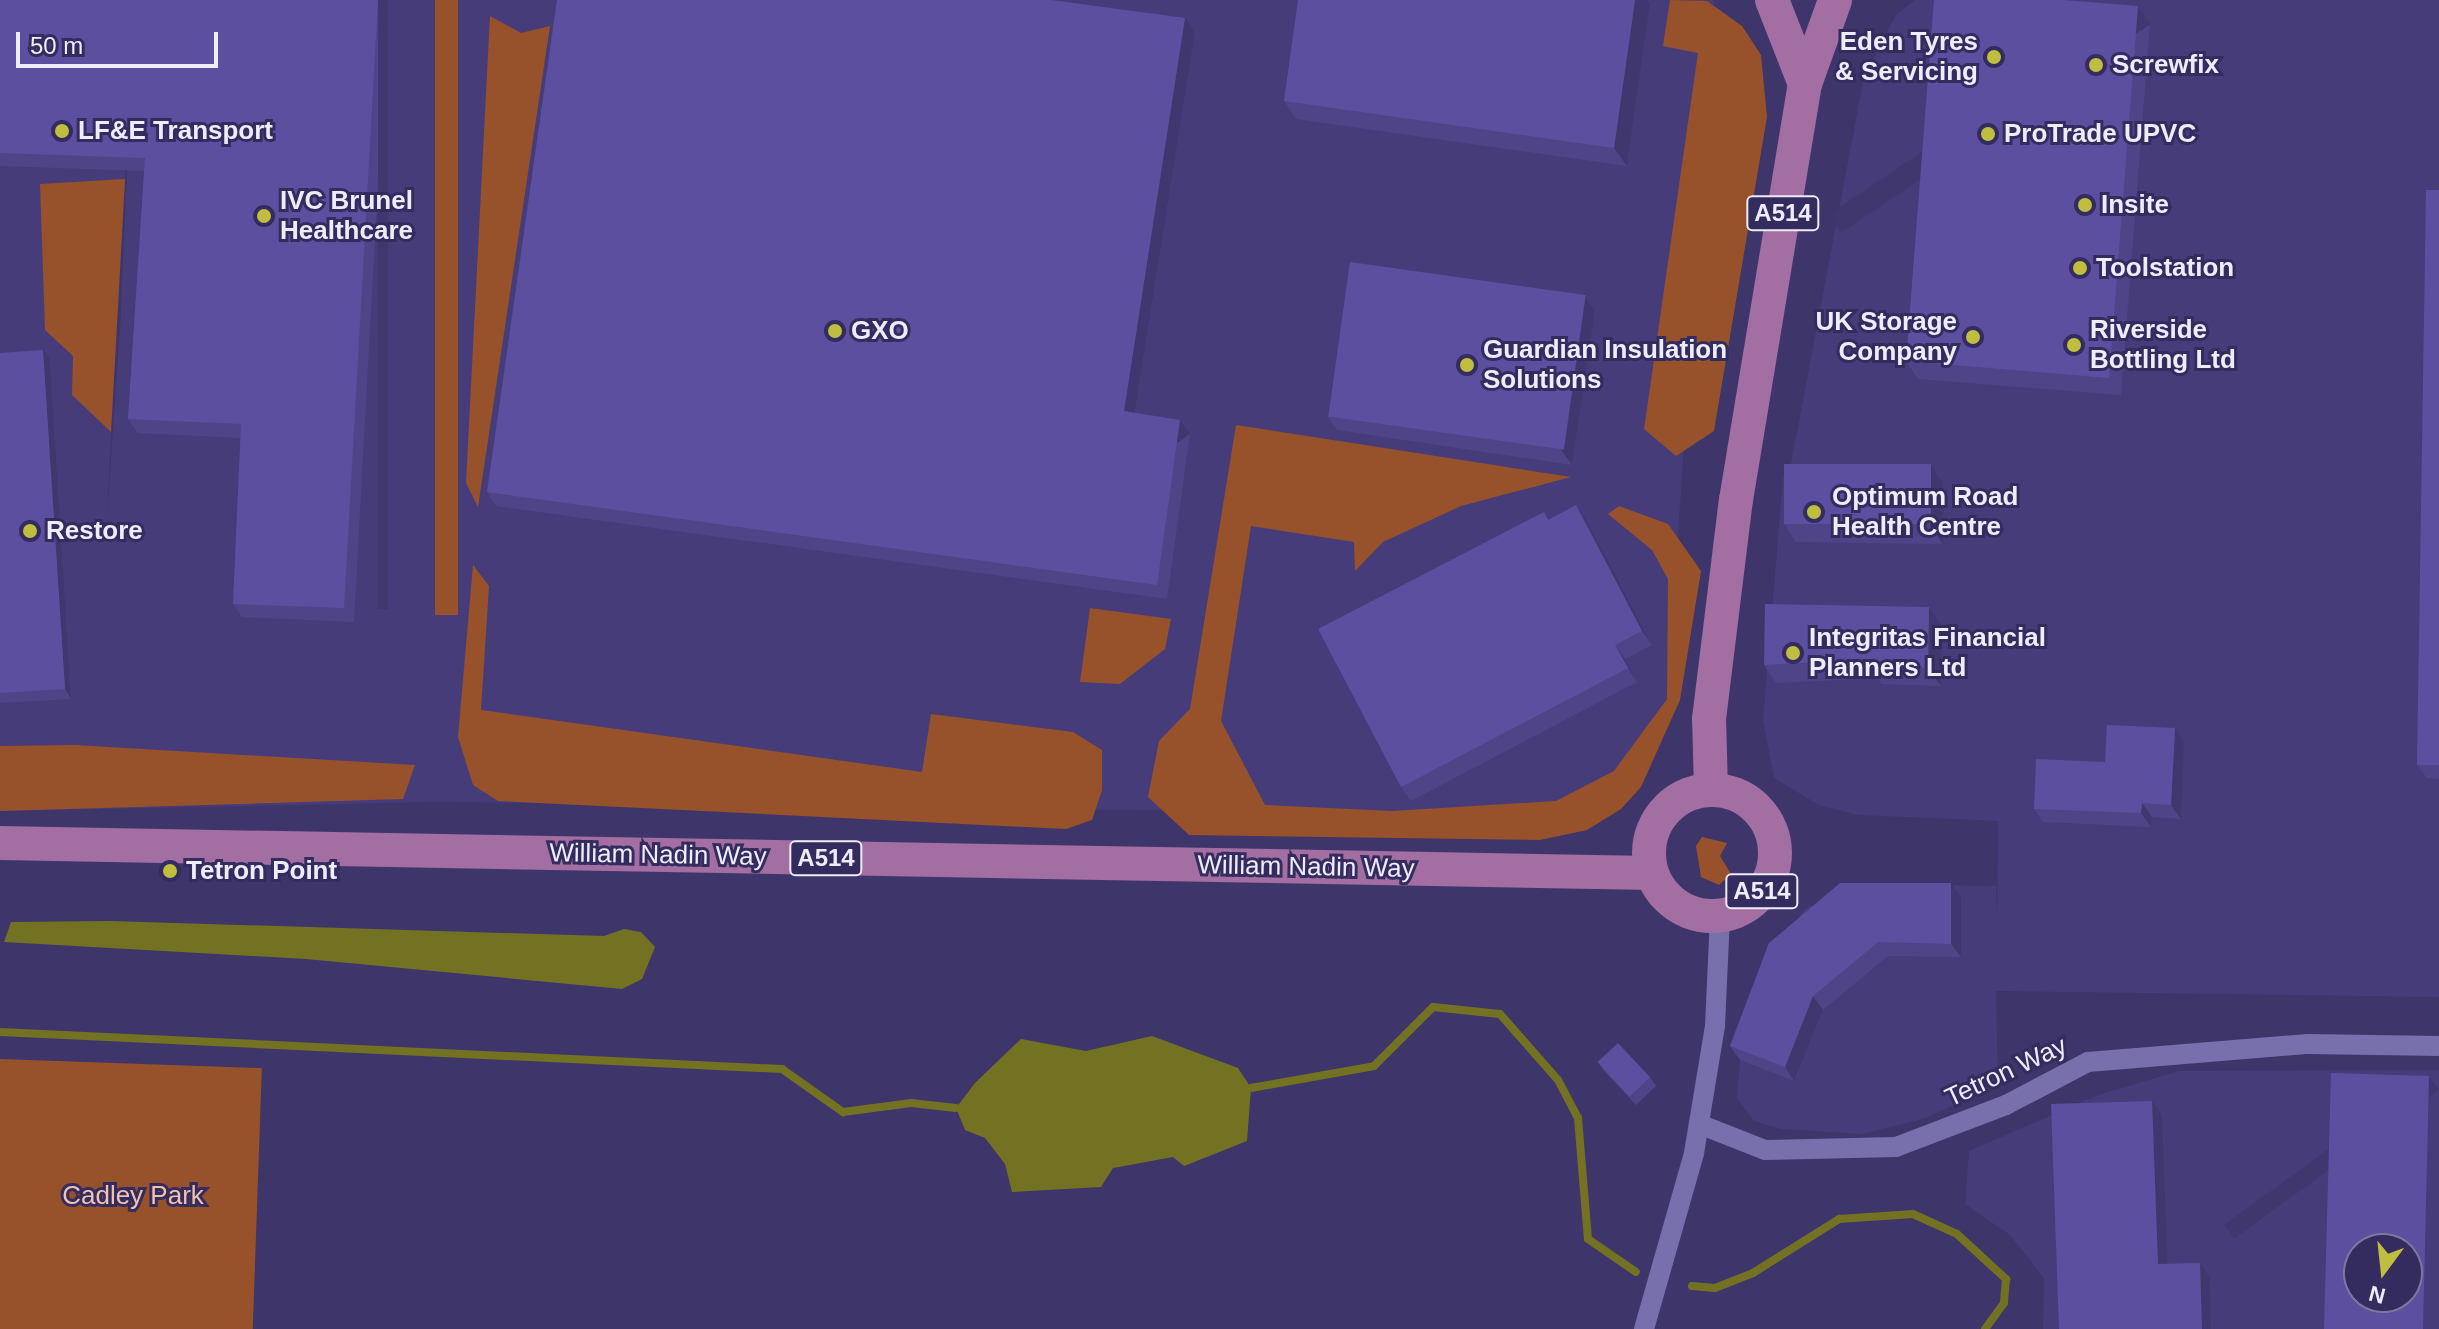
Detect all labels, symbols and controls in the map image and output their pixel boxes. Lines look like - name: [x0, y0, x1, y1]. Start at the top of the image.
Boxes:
- scale bar: [20, 16, 222, 66]
- place label: Eden Tyres & Servicing: [1835, 26, 1978, 88]
- text: 50 m: [30, 32, 83, 59]
- marker: Eden Tyres & Servicing: [1985, 48, 2003, 66]
- place label: Screwfix: [2112, 49, 2219, 81]
- marker: Screwfix: [2087, 56, 2105, 74]
- place label: LF&E Transport: [78, 115, 273, 147]
- place label: ProTrade UPVC: [2004, 118, 2196, 150]
- marker: LF&E Transport: [53, 122, 71, 140]
- marker: ProTrade UPVC: [1979, 125, 1997, 143]
- place label: IVC Brunel Healthcare: [280, 185, 413, 246]
- place label: Insite: [2101, 189, 2169, 221]
- road number: A514: [1745, 193, 1821, 233]
- marker: Insite: [2076, 196, 2094, 214]
- marker: IVC Brunel Healthcare: [255, 207, 273, 225]
- place label: Toolstation: [2096, 252, 2234, 284]
- marker: Toolstation: [2071, 259, 2089, 277]
- place label: UK Storage Company: [1815, 306, 1957, 368]
- place label: Riverside Bottling Ltd: [2090, 314, 2236, 376]
- place label: GXO: [851, 315, 909, 347]
- marker: GXO: [826, 322, 844, 340]
- marker: UK Storage Company: [1964, 328, 1982, 346]
- place label: Guardian Insulation Solutions: [1483, 334, 1727, 396]
- marker: Riverside Bottling Ltd: [2065, 336, 2083, 354]
- marker: Guardian Insulation Solutions: [1458, 356, 1476, 374]
- place label: Optimum Road Health Centre: [1832, 481, 2018, 542]
- marker: Optimum Road Health Centre: [1803, 501, 1825, 523]
- place label: Restore: [46, 515, 143, 547]
- marker: Restore: [21, 522, 39, 540]
- place label: Integritas Financial Planners Ltd: [1809, 622, 2046, 684]
- marker: Integritas Financial Planners Ltd: [1784, 644, 1802, 662]
- street label: William Nadin Way: [549, 838, 767, 872]
- road number: A514: [788, 838, 864, 878]
- street label: William Nadin Way: [1197, 850, 1415, 884]
- place label: Tetron Point: [186, 855, 337, 887]
- marker: Tetron Point: [161, 862, 179, 880]
- road number: A514: [1724, 871, 1800, 911]
- street label: Tetron Way: [1940, 1030, 2072, 1114]
- park label: Cadley Park: [62, 1180, 204, 1212]
- north arrow: [2343, 1233, 2423, 1313]
- text: N: [2366, 1281, 2388, 1309]

